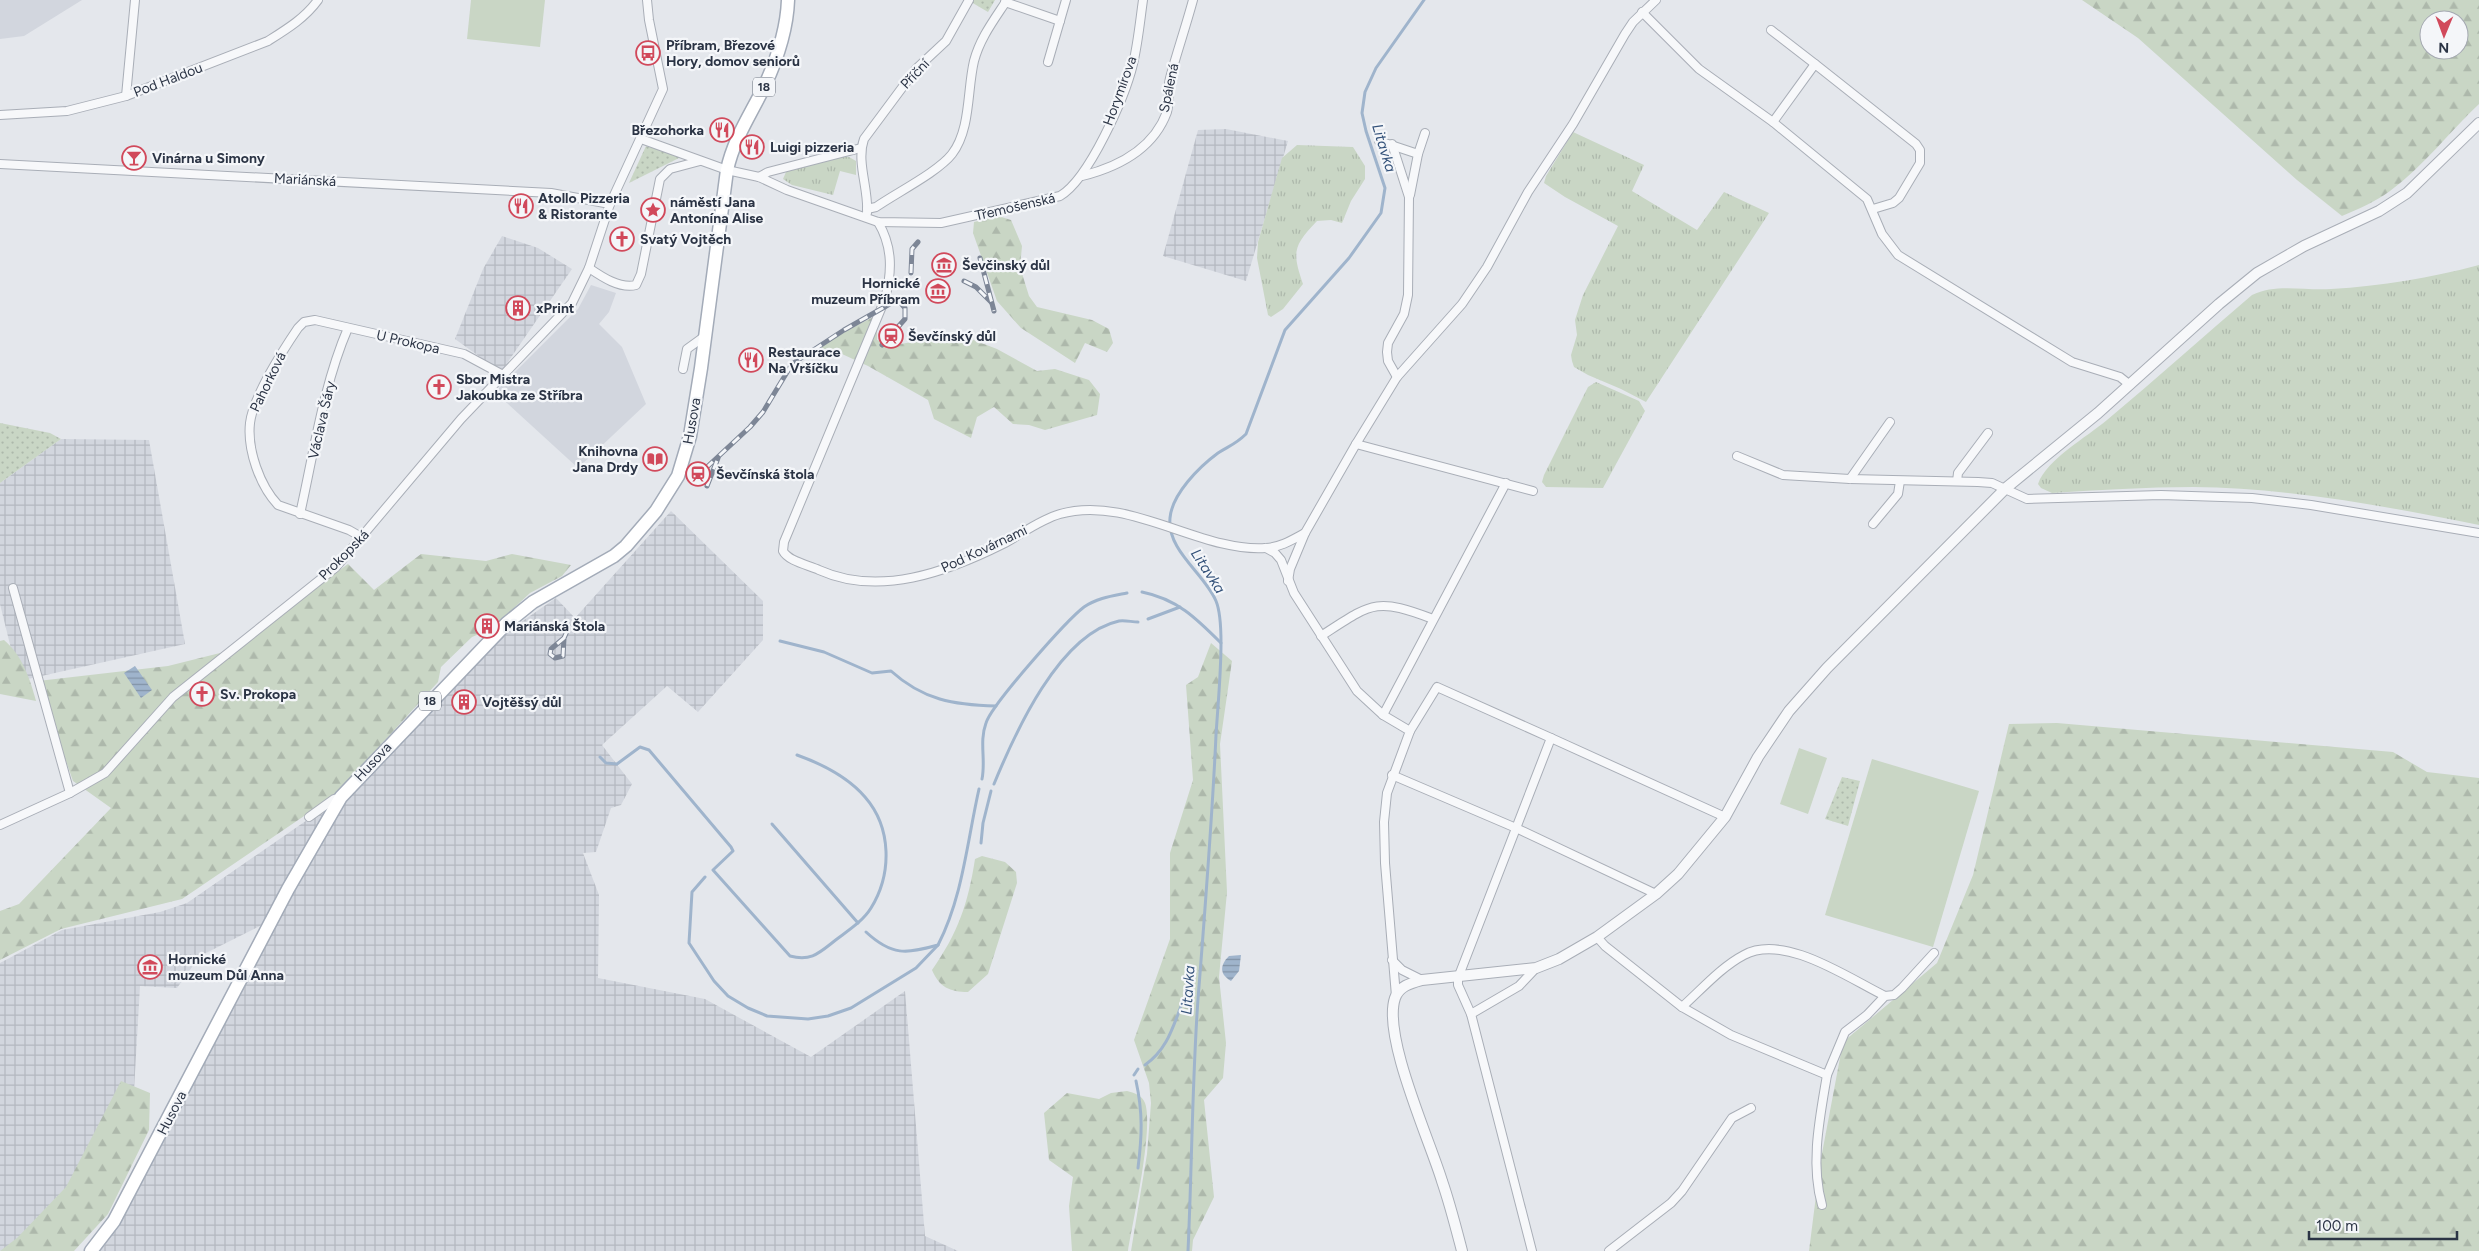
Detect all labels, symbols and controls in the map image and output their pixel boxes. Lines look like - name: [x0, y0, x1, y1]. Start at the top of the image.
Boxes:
- north arrow: [2419, 10, 2469, 60]
- place label: Příbram, Březové Hory, domov seniorů: [666, 37, 800, 70]
- text: N: [2438, 39, 2449, 56]
- bus stop icon: Příbram, Březové Hory, domov seniorů: [635, 40, 661, 66]
- street label: Horymírova: [1100, 54, 1140, 128]
- street label: Příční: [897, 55, 934, 92]
- street label: Pod Haldou: [131, 59, 205, 101]
- street label: Spálená: [1156, 62, 1182, 114]
- road number: 18: [753, 77, 775, 96]
- restaurant icon: Březohorka: [709, 117, 735, 143]
- place label: Březohorka: [632, 122, 704, 139]
- water label: Litavka: [1368, 122, 1400, 175]
- restaurant icon: Luigi pizzeria: [739, 134, 765, 160]
- place label: Luigi pizzeria: [770, 139, 854, 156]
- bar icon: Vinárna u Simony: [121, 145, 147, 171]
- place label: Vinárna u Simony: [152, 150, 266, 167]
- street label: Mariánská: [273, 170, 337, 190]
- place label: Atollo Pizzeria & Ristorante: [538, 190, 630, 223]
- street label: Třemošenská: [973, 190, 1057, 224]
- restaurant icon: Atollo Pizzeria & Ristorante: [508, 193, 534, 219]
- place label: náměstí Jana Antonína Alise: [670, 194, 764, 227]
- place icon: náměstí Jana Antonína Alise: [640, 197, 666, 223]
- church icon: Svatý Vojtěch: [609, 226, 635, 252]
- place label: Svatý Vojtěch: [640, 231, 731, 248]
- museum icon: Ševčinský důl: [931, 252, 957, 278]
- place label: Ševčinský důl: [962, 257, 1050, 274]
- place label: Hornické muzeum Příbram: [811, 275, 920, 308]
- museum icon: Hornické muzeum Příbram: [925, 278, 951, 304]
- building icon: xPrint: [505, 295, 531, 321]
- place label: xPrint: [536, 300, 575, 317]
- station icon: Ševčínský důl: [878, 323, 904, 349]
- street label: U Prokopa: [375, 326, 441, 358]
- place label: Ševčínský důl: [908, 328, 996, 345]
- place label: Restaurace Na Vršíčku: [768, 344, 841, 377]
- restaurant icon: Restaurace Na Vršíčku: [738, 347, 764, 373]
- street label: Pahorková: [246, 349, 290, 415]
- place label: Sbor Mistra Jakoubka ze Stříbra: [456, 371, 583, 404]
- church icon: Sbor Mistra Jakoubka ze Stříbra: [426, 374, 452, 400]
- street label: Václava Šáry: [305, 379, 339, 461]
- street label: Husova: [680, 396, 704, 446]
- place label: Knihovna Jana Drdy: [573, 443, 639, 476]
- library icon: Knihovna Jana Drdy: [642, 446, 668, 472]
- station icon: Ševčínská štola: [685, 461, 711, 487]
- place label: Ševčínská štola: [716, 466, 814, 483]
- street label: Pod Kovárnami: [938, 522, 1030, 576]
- street label: Prokopská: [315, 526, 373, 584]
- water label: Litavka: [1187, 545, 1229, 597]
- building icon: Mariánská Štola: [474, 613, 500, 639]
- place label: Mariánská Štola: [504, 618, 605, 635]
- church icon: Sv. Prokopa: [189, 681, 215, 707]
- place label: Sv. Prokopa: [220, 686, 296, 703]
- building icon: Vojtěšsý důl: [451, 689, 477, 715]
- road number: 18: [419, 691, 441, 710]
- place label: Vojtěšsý důl: [482, 694, 562, 711]
- street label: Husova: [351, 739, 395, 785]
- place label: Hornické muzeum Důl Anna: [168, 951, 284, 984]
- museum icon: Hornické muzeum Důl Anna: [137, 954, 163, 980]
- water label: Litavka: [1177, 964, 1199, 1015]
- street label: Husova: [154, 1088, 190, 1138]
- scale bar: [2309, 1208, 2456, 1240]
- text: 100 m: [2316, 1217, 2358, 1235]

